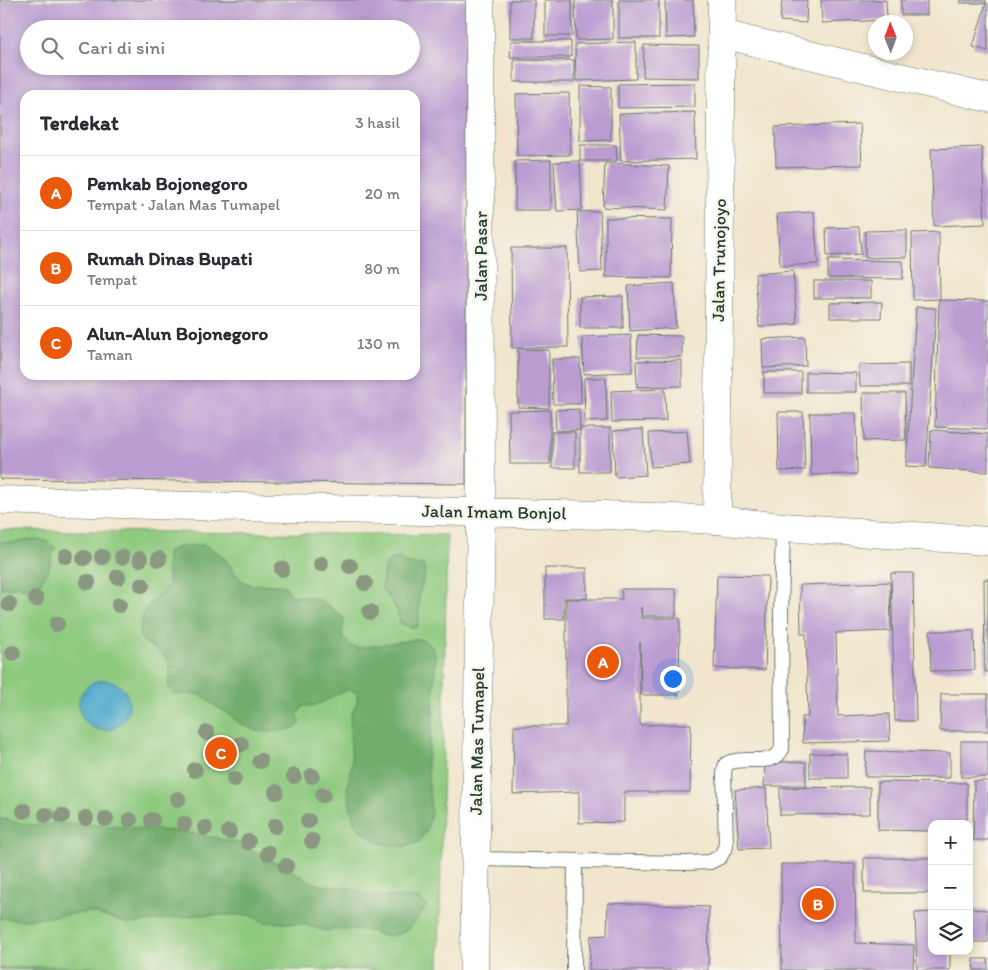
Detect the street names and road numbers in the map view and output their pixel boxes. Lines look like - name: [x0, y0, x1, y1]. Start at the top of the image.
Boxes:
- street label: Jalan Trunojoyo: [707, 198, 731, 322]
- street label: Jalan Pasar: [470, 210, 492, 301]
- street label: Jalan Imam Bonjol: [421, 500, 567, 524]
- street label: Jalan Mas Tumapel: [465, 667, 489, 815]

